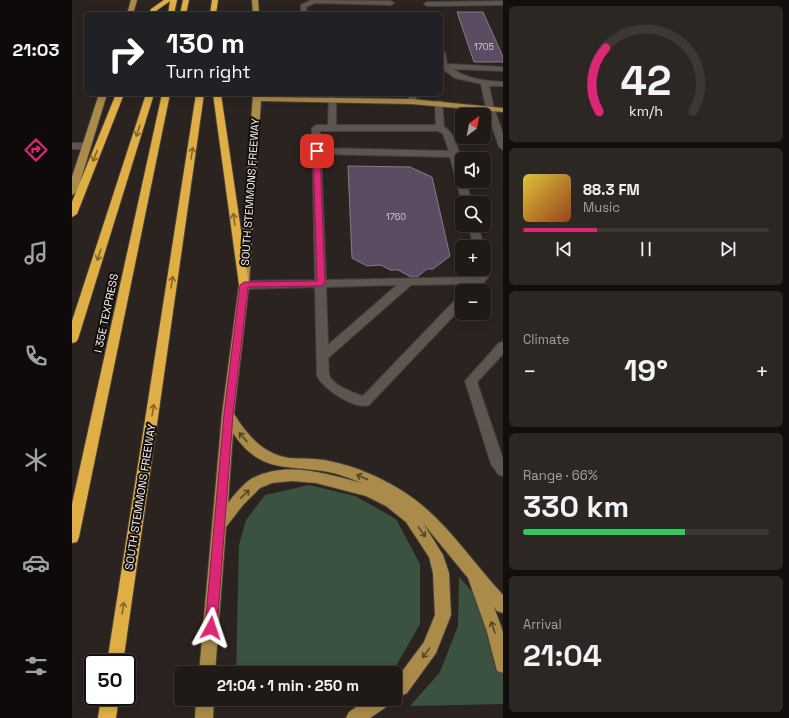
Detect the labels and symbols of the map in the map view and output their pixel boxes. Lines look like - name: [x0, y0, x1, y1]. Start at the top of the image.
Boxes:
- house number: 1705: [474, 41, 494, 53]
- north arrow: [455, 108, 491, 144]
- street label: SOUTH STEMMONS FREEWAY: [238, 118, 262, 266]
- one-way arrow: [134, 124, 141, 137]
- pin: [300, 134, 334, 168]
- one-way arrow: [188, 147, 196, 160]
- one-way arrow: [91, 150, 98, 162]
- house number: 1760: [386, 211, 406, 223]
- one-way arrow: [230, 212, 238, 225]
- one-way arrow: [95, 248, 102, 261]
- street label: I 35E TEXPRESS: [91, 272, 121, 354]
- one-way arrow: [168, 276, 176, 289]
- one-way arrow: [149, 404, 157, 417]
- street label: SOUTH STEMMONS FREEWAY: [122, 423, 159, 571]
- one-way arrow: [238, 432, 248, 442]
- one-way arrow: [357, 473, 369, 480]
- one-way arrow: [240, 489, 250, 499]
- one-way arrow: [418, 527, 426, 538]
- one-way arrow: [119, 602, 127, 615]
- position arrow: [190, 607, 232, 649]
- one-way arrow: [489, 621, 497, 633]
- one-way arrow: [421, 648, 430, 659]
- speed limit sign: 50: [84, 654, 136, 706]

